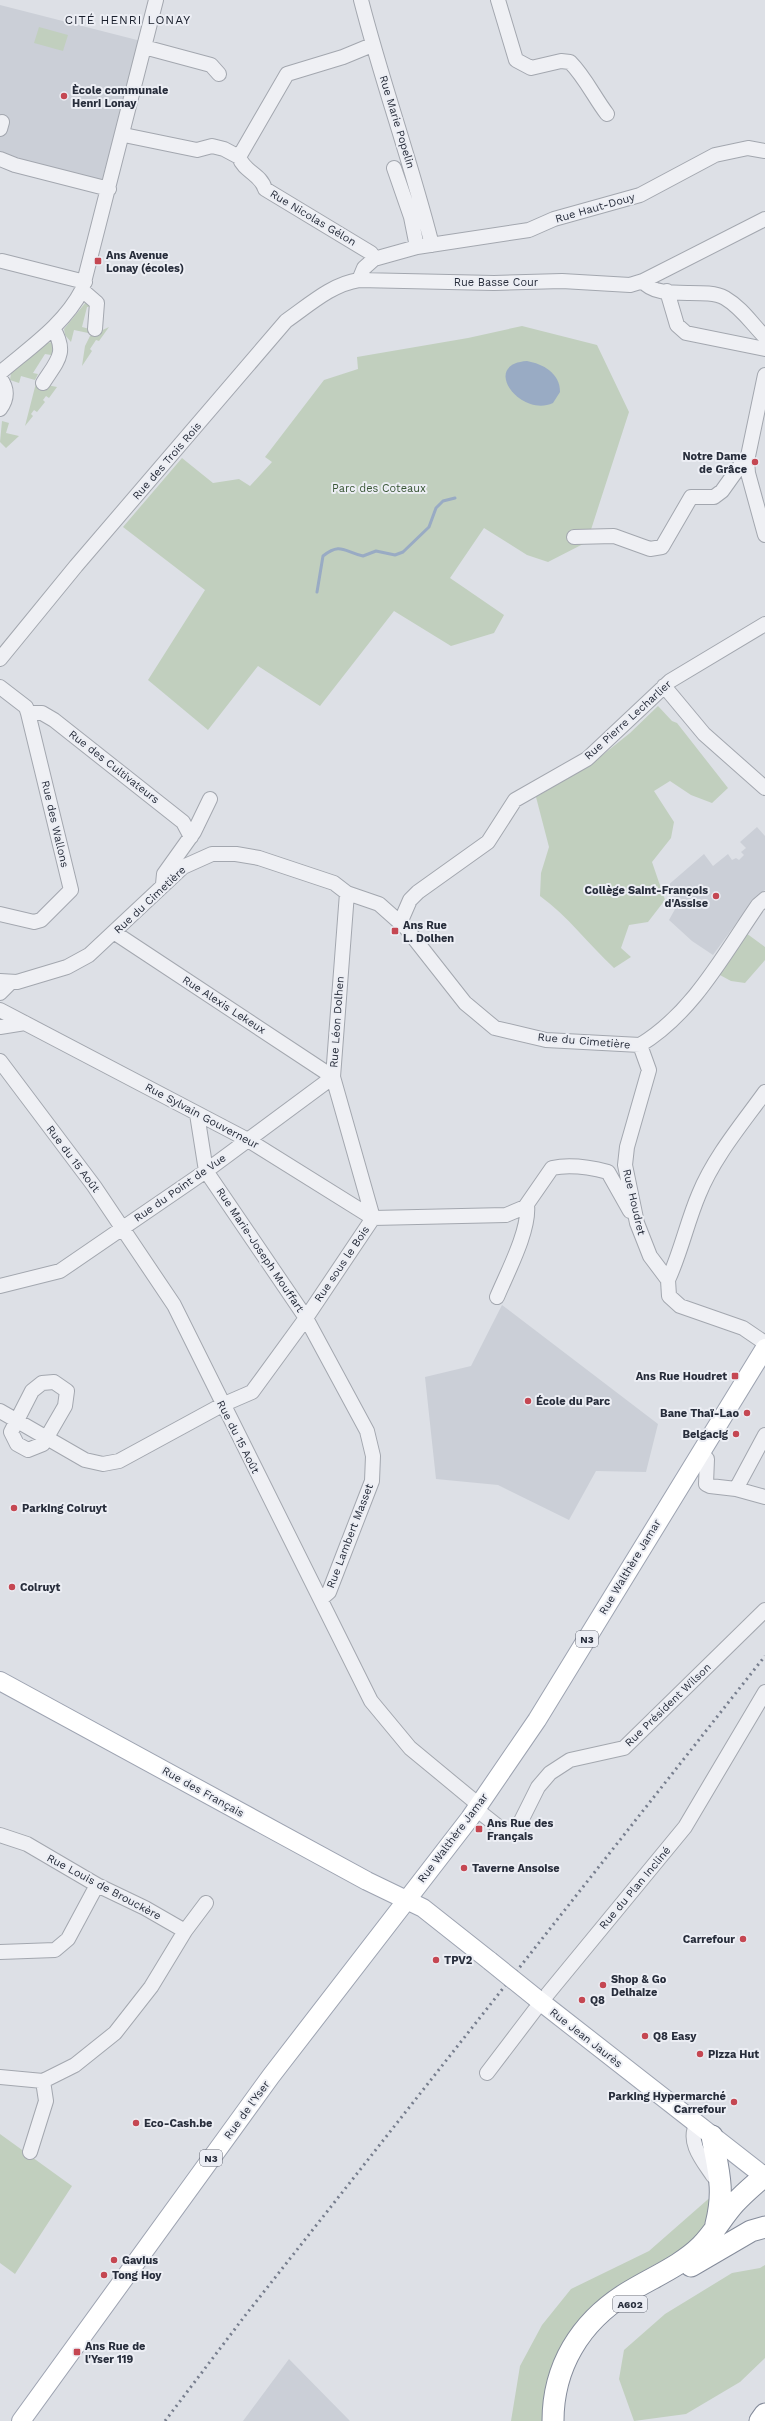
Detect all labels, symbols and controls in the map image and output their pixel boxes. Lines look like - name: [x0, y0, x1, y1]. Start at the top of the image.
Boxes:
- district label: CITÉ HENRI LONAY: [65, 13, 191, 27]
- street label: Rue Marie Popelin: [377, 74, 417, 170]
- place label: Ècole communale Henri Lonay: [72, 84, 168, 110]
- marker: Ècole communale Henri Lonay: [59, 91, 69, 101]
- street label: Rue Nicolas Gélon: [268, 187, 358, 249]
- street label: Rue Haut-Douy: [554, 190, 637, 226]
- place label: Ans Avenue Lonay (écoles): [106, 249, 184, 275]
- marker: Ans Avenue Lonay (écoles): [93, 256, 103, 266]
- street label: Rue Basse Cour: [454, 276, 539, 289]
- street label: Rue des Trois Rois: [130, 419, 204, 502]
- place label: Notre Dame de Grâce: [682, 450, 747, 476]
- marker: Notre Dame de Grâce: [750, 457, 760, 467]
- park label: Parc des Coteaux: [332, 482, 426, 495]
- street label: Rue Pierre Lecharlier: [582, 677, 675, 762]
- street label: Rue des Cultivateurs: [66, 728, 162, 806]
- street label: Rue des Wallons: [39, 779, 71, 869]
- street label: Rue du Cimetière: [111, 863, 189, 937]
- place label: Collège Saint-François d'Assise: [585, 884, 708, 910]
- marker: Collège Saint-François d'Assise: [711, 891, 721, 901]
- place label: Ans Rue L. Dolhen: [403, 919, 454, 945]
- marker: Ans Rue L. Dolhen: [390, 926, 400, 936]
- street label: Rue Alexis Lekeux: [180, 973, 268, 1037]
- street label: Rue Léon Dolhen: [327, 976, 347, 1068]
- street label: Rue du Cimetière: [537, 1030, 631, 1052]
- street label: Rue Sylvain Gouverneur: [143, 1080, 262, 1152]
- street label: Rue du 15 Août: [44, 1123, 103, 1195]
- street label: Rue du Point de Vue: [132, 1151, 228, 1225]
- street label: Rue Houdret: [620, 1168, 648, 1237]
- street label: Rue Marie-Joseph Mouffart: [213, 1185, 307, 1315]
- street label: Rue sous le Bois: [312, 1223, 372, 1304]
- place label: Ans Rue Houdret: [636, 1370, 727, 1383]
- marker: Ans Rue Houdret: [730, 1371, 740, 1381]
- place label: École du Parc: [536, 1395, 610, 1408]
- marker: École du Parc: [523, 1396, 533, 1406]
- street label: Rue du 15 Août: [214, 1398, 262, 1476]
- place label: Bane Thaï-Lao: [660, 1407, 739, 1420]
- marker: Bane Thaï-Lao: [742, 1408, 752, 1418]
- place label: Belgacig: [682, 1428, 729, 1441]
- marker: Belgacig: [731, 1429, 741, 1439]
- street label: Rue Lambert Masset: [324, 1481, 376, 1590]
- place label: Parking Colruyt: [22, 1502, 107, 1515]
- marker: Parking Colruyt: [9, 1503, 19, 1513]
- street label: Rue Walthère Jamar: [596, 1517, 664, 1617]
- place label: Colruyt: [20, 1581, 60, 1594]
- marker: Colruyt: [7, 1582, 17, 1592]
- road number: N3: [576, 1631, 598, 1647]
- street label: Rue Président Wilson: [622, 1661, 714, 1749]
- street label: Rue des Français: [160, 1764, 246, 1820]
- street label: Rue Walthère Jamar: [415, 1790, 491, 1885]
- place label: Ans Rue des Français: [487, 1817, 553, 1843]
- marker: Ans Rue des Français: [474, 1824, 484, 1834]
- street label: Rue du Plan Incliné: [597, 1844, 673, 1932]
- street label: Rue Louis de Brouckère: [45, 1851, 163, 1923]
- place label: Taverne Ansoise: [472, 1862, 560, 1875]
- marker: Taverne Ansoise: [459, 1863, 469, 1873]
- place label: Carrefour: [683, 1933, 735, 1946]
- marker: Carrefour: [738, 1934, 748, 1944]
- place label: TPV2: [444, 1954, 473, 1967]
- marker: TPV2: [431, 1955, 441, 1965]
- place label: Shop & Go Delhaize: [611, 1973, 667, 1999]
- marker: Shop & Go Delhaize: [598, 1980, 608, 1990]
- place label: Q8: [590, 1994, 605, 2007]
- marker: Q8: [577, 1995, 587, 2005]
- street label: Rue Jean Jaurès: [547, 2006, 625, 2070]
- place label: Q8 Easy: [653, 2030, 697, 2043]
- marker: Q8 Easy: [640, 2031, 650, 2041]
- place label: Pizza Hut: [708, 2048, 759, 2061]
- marker: Pizza Hut: [695, 2049, 705, 2059]
- street label: Rue de l'Yser: [222, 2078, 273, 2142]
- place label: Parking Hypermarché Carrefour: [608, 2090, 726, 2116]
- marker: Parking Hypermarché Carrefour: [729, 2097, 739, 2107]
- place label: Eco-Cash.be: [144, 2117, 213, 2130]
- marker: Eco-Cash.be: [131, 2118, 141, 2128]
- road number: N3: [200, 2150, 222, 2166]
- place label: Gavius: [122, 2254, 158, 2267]
- marker: Gavius: [109, 2255, 119, 2265]
- place label: Tong Hoy: [112, 2269, 162, 2282]
- marker: Tong Hoy: [99, 2270, 109, 2280]
- road number: A602: [613, 2296, 647, 2312]
- place label: Ans Rue de l'Yser 119: [85, 2340, 145, 2366]
- marker: Ans Rue de l'Yser 119: [72, 2347, 82, 2357]

